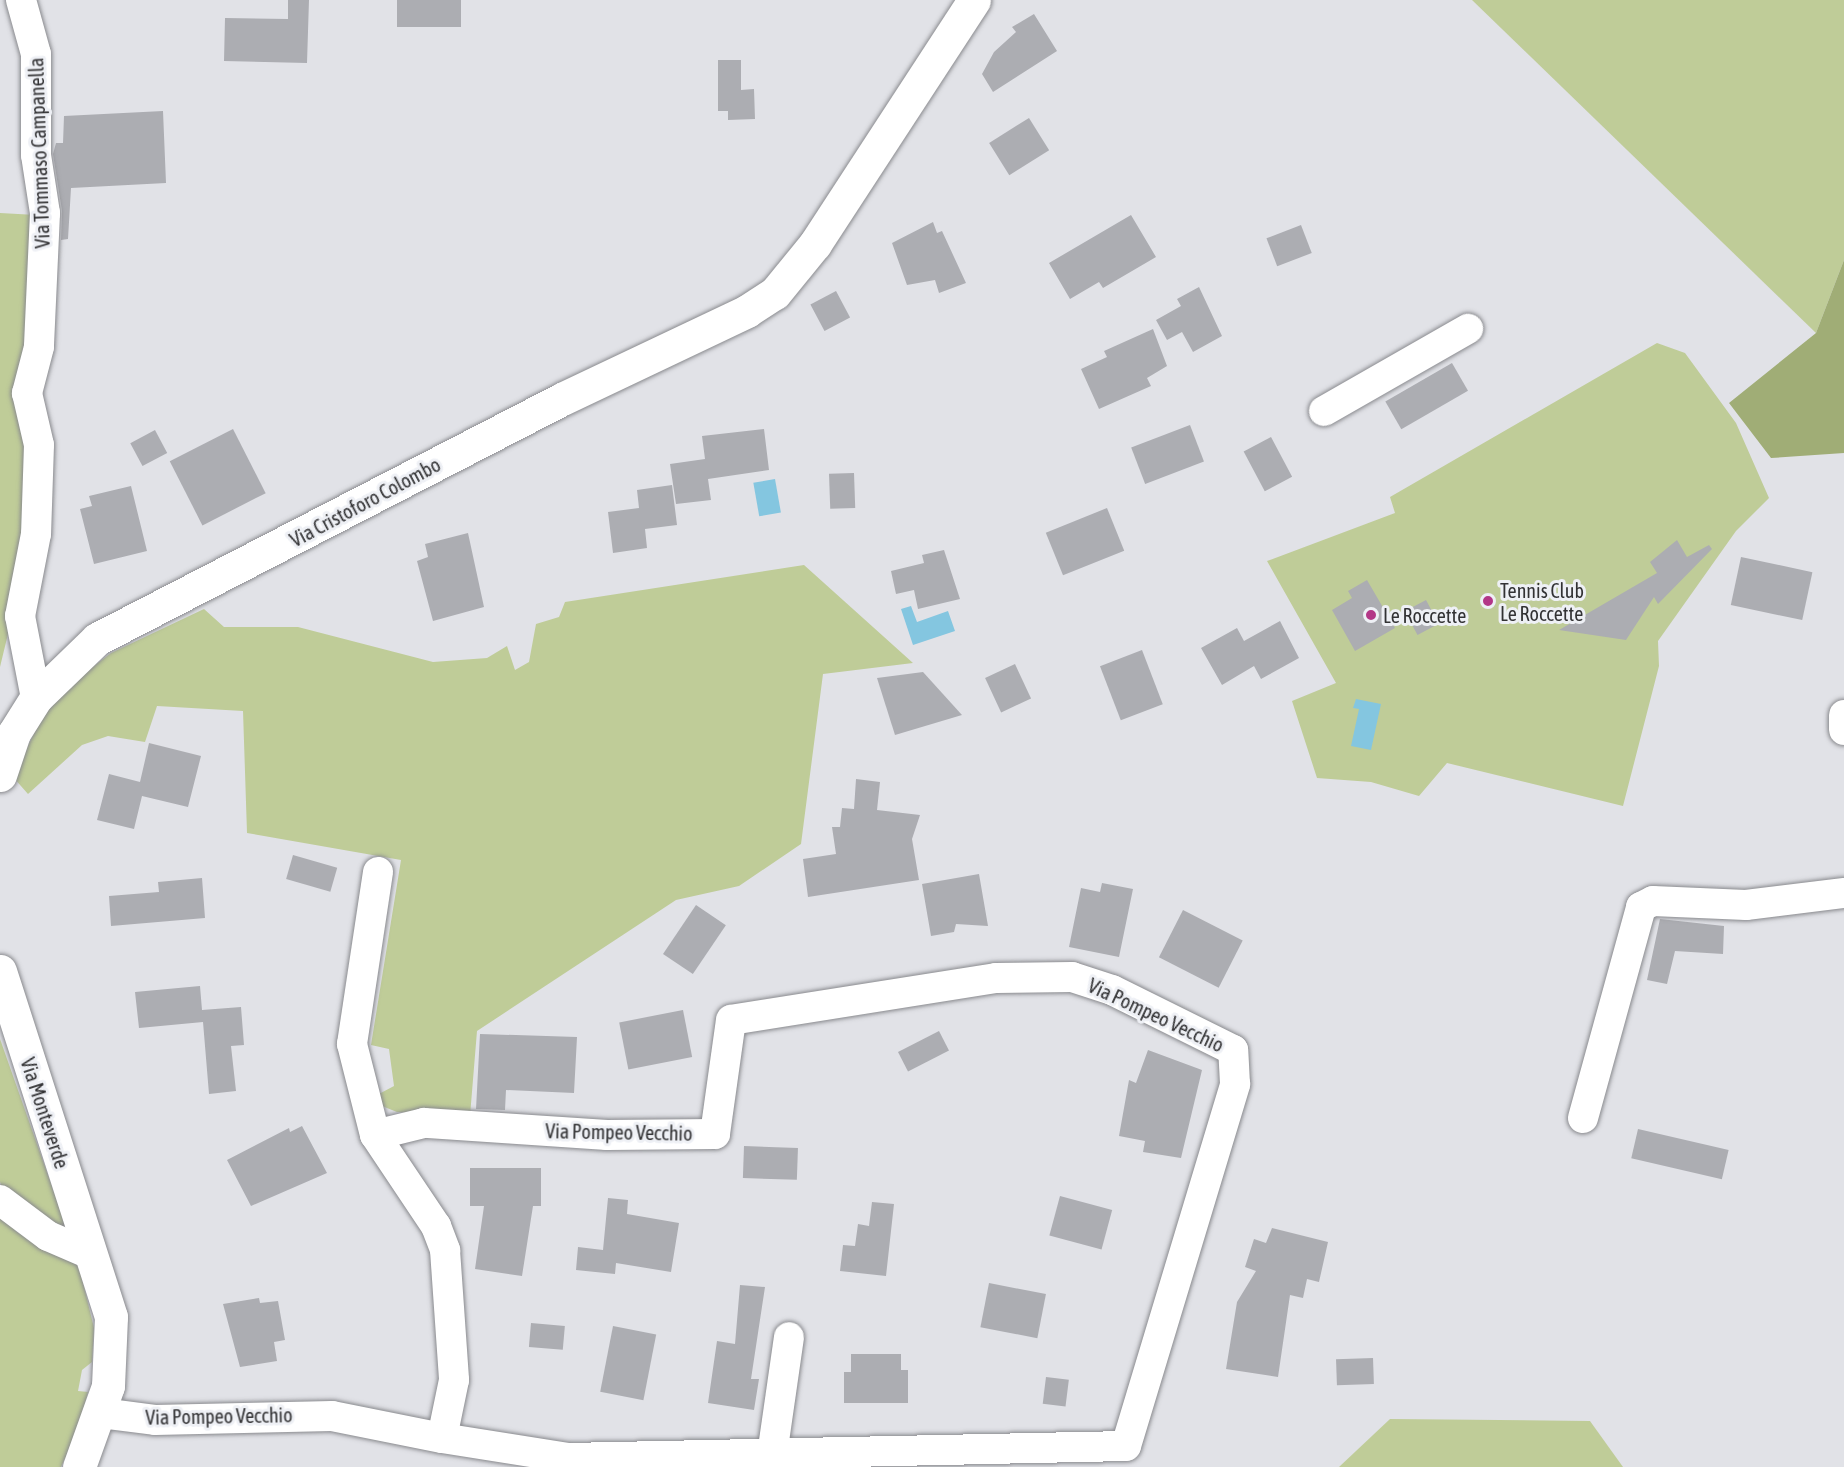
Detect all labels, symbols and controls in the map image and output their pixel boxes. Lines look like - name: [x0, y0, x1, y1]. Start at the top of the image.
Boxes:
- street label: Via Tommaso Campanella: [24, 57, 54, 249]
- street label: Via Cristoforo Colombo: [286, 452, 444, 552]
- place label: Tennis Club Le Roccette: [1500, 578, 1584, 625]
- marker: Tennis Club Le Roccette: [1481, 594, 1495, 608]
- place label: Le Roccette: [1383, 603, 1466, 627]
- marker: Le Roccette: [1364, 608, 1378, 622]
- street label: Via Pompeo Vecchio: [1084, 973, 1228, 1057]
- street label: Via Monteverde: [16, 1055, 74, 1171]
- street label: Via Pompeo Vecchio: [545, 1119, 693, 1145]
- street label: Via Pompeo Vecchio: [145, 1403, 293, 1429]

